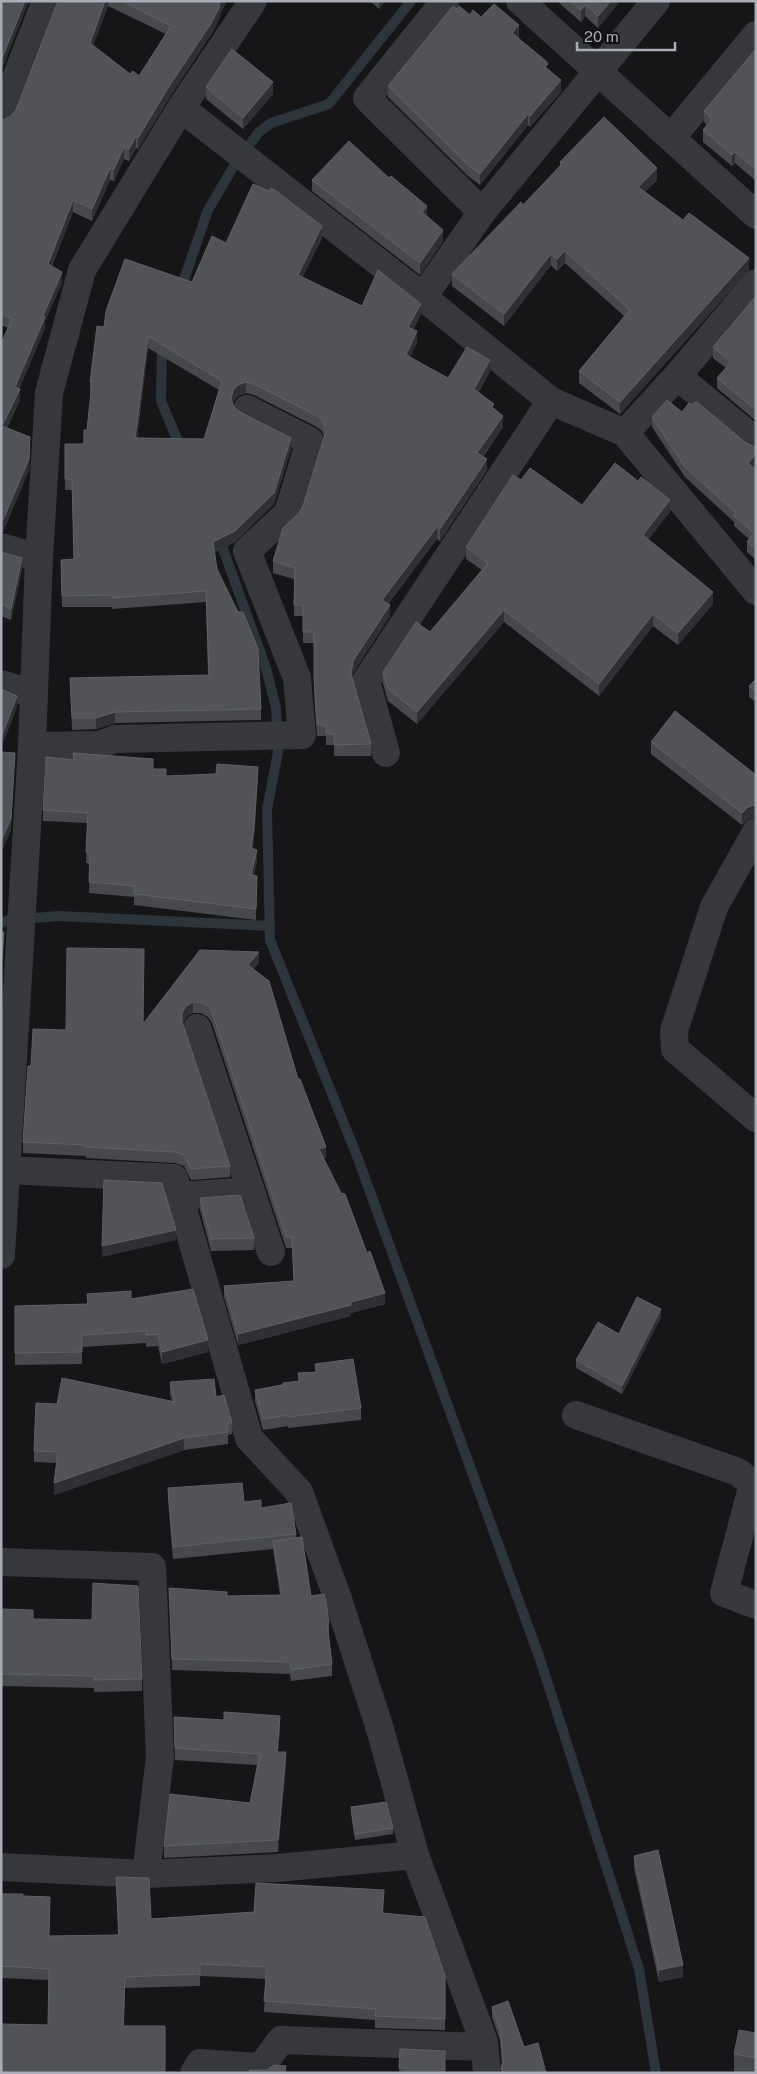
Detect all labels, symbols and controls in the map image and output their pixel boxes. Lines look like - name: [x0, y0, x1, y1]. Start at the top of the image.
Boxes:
- scale bar: [577, 20, 674, 52]
- text: 20 m: [584, 28, 619, 45]

